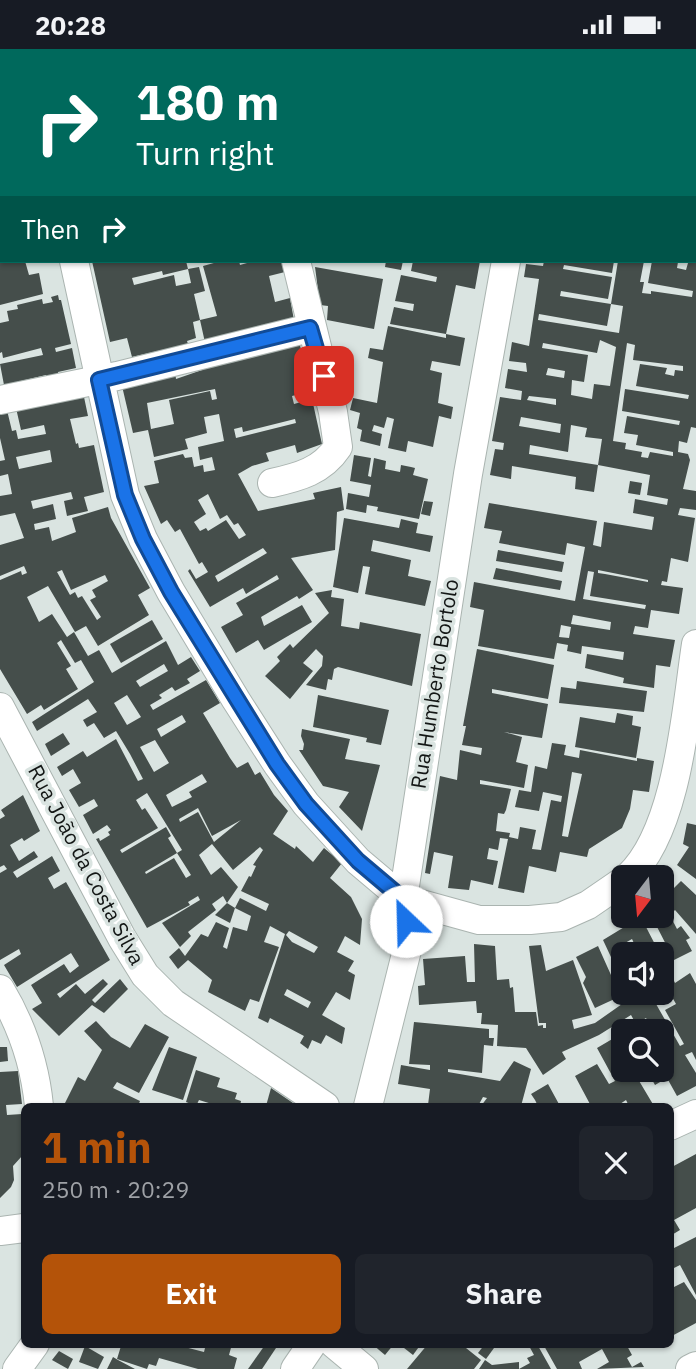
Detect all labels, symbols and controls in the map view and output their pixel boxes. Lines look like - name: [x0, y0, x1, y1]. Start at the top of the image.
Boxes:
- text: 20:28: [35, 8, 106, 42]
- text: 180 m: [136, 70, 280, 133]
- icon: right: [21, 77, 112, 168]
- text: Turn right: [136, 132, 274, 174]
- icon: right: [94, 210, 132, 248]
- text: Then: [21, 212, 80, 246]
- pin: [294, 346, 354, 406]
- icon: arrive: [305, 357, 343, 395]
- street label: Rua Humberto Bortolo: [404, 577, 464, 791]
- street label: Rua João da Costa Silva: [22, 759, 152, 970]
- north arrow: [611, 865, 674, 927]
- map controls: [611, 865, 674, 1082]
- position arrow: [369, 884, 443, 958]
- button: sound: [611, 942, 674, 1005]
- button: search: [611, 1019, 674, 1082]
- text: 1 min: [42, 1120, 152, 1175]
- button: close: [579, 1126, 653, 1200]
- text: 250 m · 20:29: [42, 1174, 189, 1204]
- button: Exit: [42, 1254, 341, 1334]
- button: Share: [355, 1254, 653, 1334]

